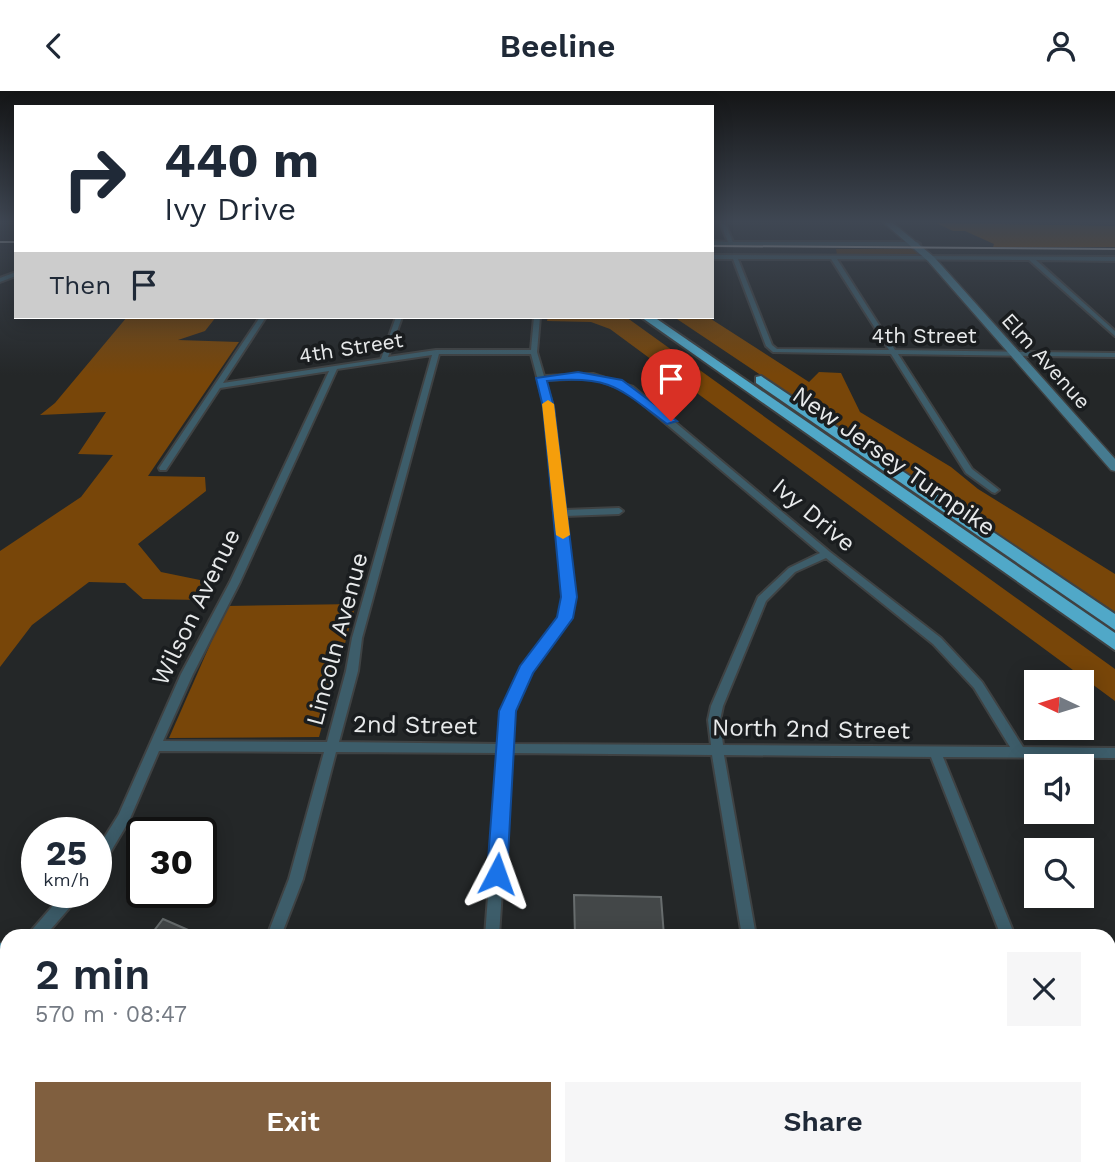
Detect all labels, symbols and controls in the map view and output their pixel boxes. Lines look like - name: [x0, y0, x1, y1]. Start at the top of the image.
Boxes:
- icon: back: [35, 27, 73, 65]
- text: Beeline: [499, 27, 616, 65]
- icon: person: [1042, 27, 1080, 65]
- text: 440 m: [164, 131, 319, 189]
- icon: right: [49, 133, 140, 224]
- text: Ivy Drive: [164, 190, 296, 228]
- icon: arrive: [125, 266, 163, 304]
- text: Then: [49, 270, 111, 300]
- street label: Elm Avenue: [997, 308, 1096, 414]
- street label: 4th Street: [872, 323, 977, 348]
- street label: 4th Street: [297, 327, 405, 368]
- pin: [641, 349, 701, 421]
- icon: arrive: [652, 360, 690, 398]
- street label: New Jersey Turnpike: [787, 380, 1001, 542]
- street label: Ivy Drive: [767, 472, 861, 558]
- street label: Wilson Avenue: [146, 524, 246, 690]
- street label: Lincoln Avenue: [300, 550, 374, 728]
- north arrow: [1024, 670, 1094, 740]
- map controls: [1024, 670, 1094, 908]
- street label: 2nd Street: [353, 710, 477, 740]
- street label: North 2nd Street: [712, 713, 910, 745]
- button: sound: [1024, 754, 1094, 824]
- speed limit sign: 30: [126, 817, 217, 908]
- text: 25: [46, 832, 87, 874]
- position arrow: [460, 837, 534, 911]
- button: search: [1024, 838, 1094, 908]
- text: km/h: [43, 869, 90, 890]
- text: 2 min: [35, 950, 150, 999]
- button: close: [1007, 952, 1081, 1026]
- text: 570 m · 08:47: [35, 1001, 187, 1028]
- button: Exit: [35, 1082, 551, 1162]
- button: Share: [565, 1082, 1081, 1162]

